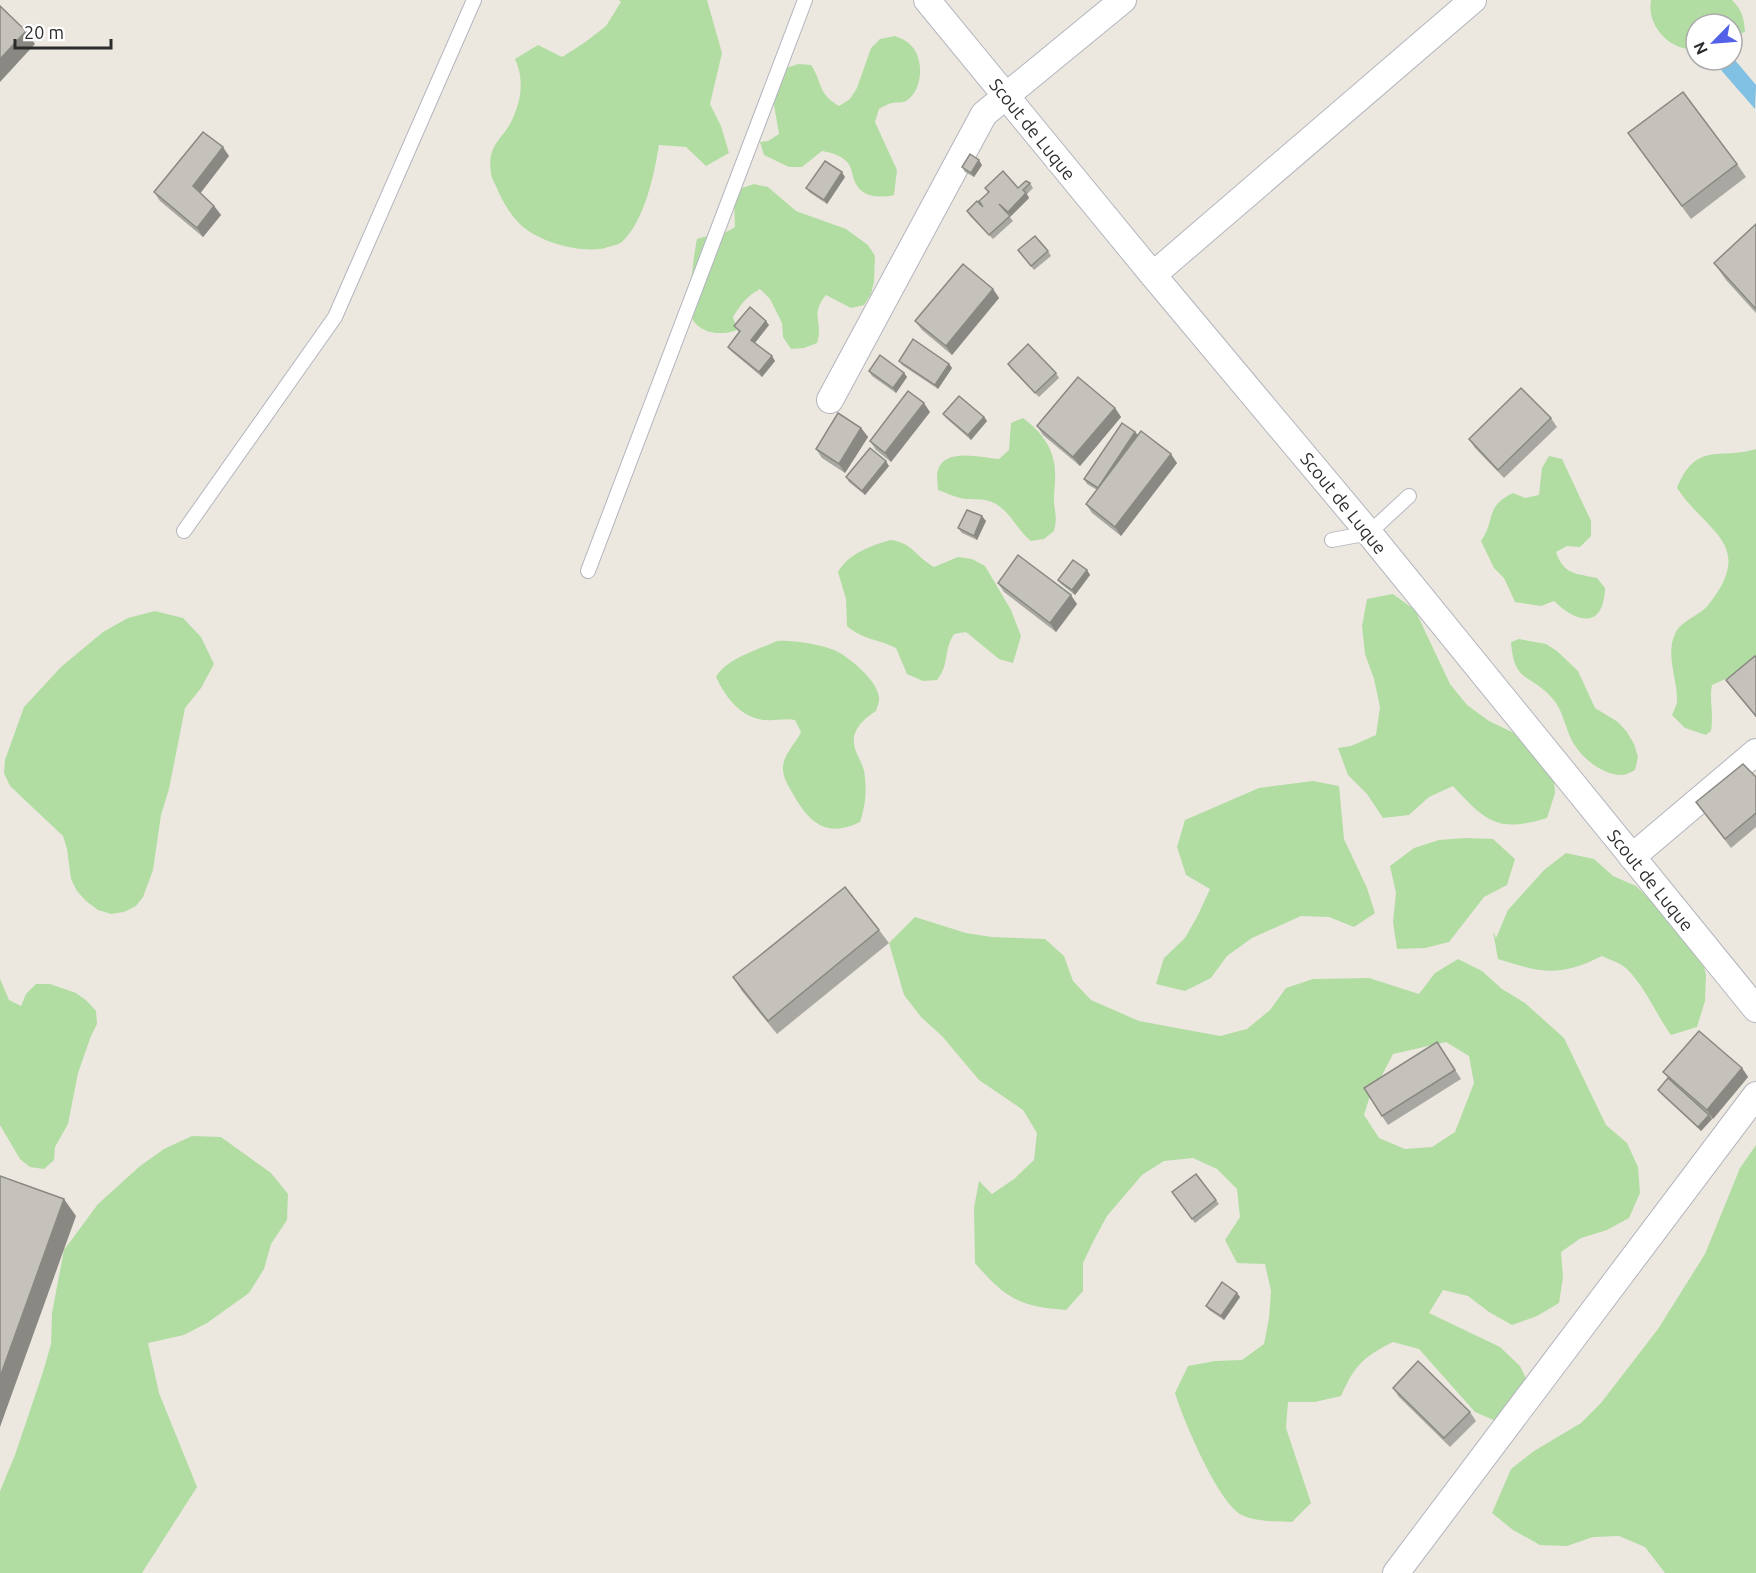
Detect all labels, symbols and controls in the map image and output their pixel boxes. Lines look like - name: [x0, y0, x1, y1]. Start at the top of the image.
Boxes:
- scale bar: [15, 12, 111, 50]
- north arrow: [1684, 12, 1744, 72]
- text: 20 m: [24, 22, 64, 42]
- text: N: [1690, 39, 1711, 58]
- street label: Scout de Luque: [986, 74, 1080, 184]
- street label: Scout de Luque: [1297, 448, 1391, 558]
- street label: Scout de Luque: [1604, 825, 1698, 935]

